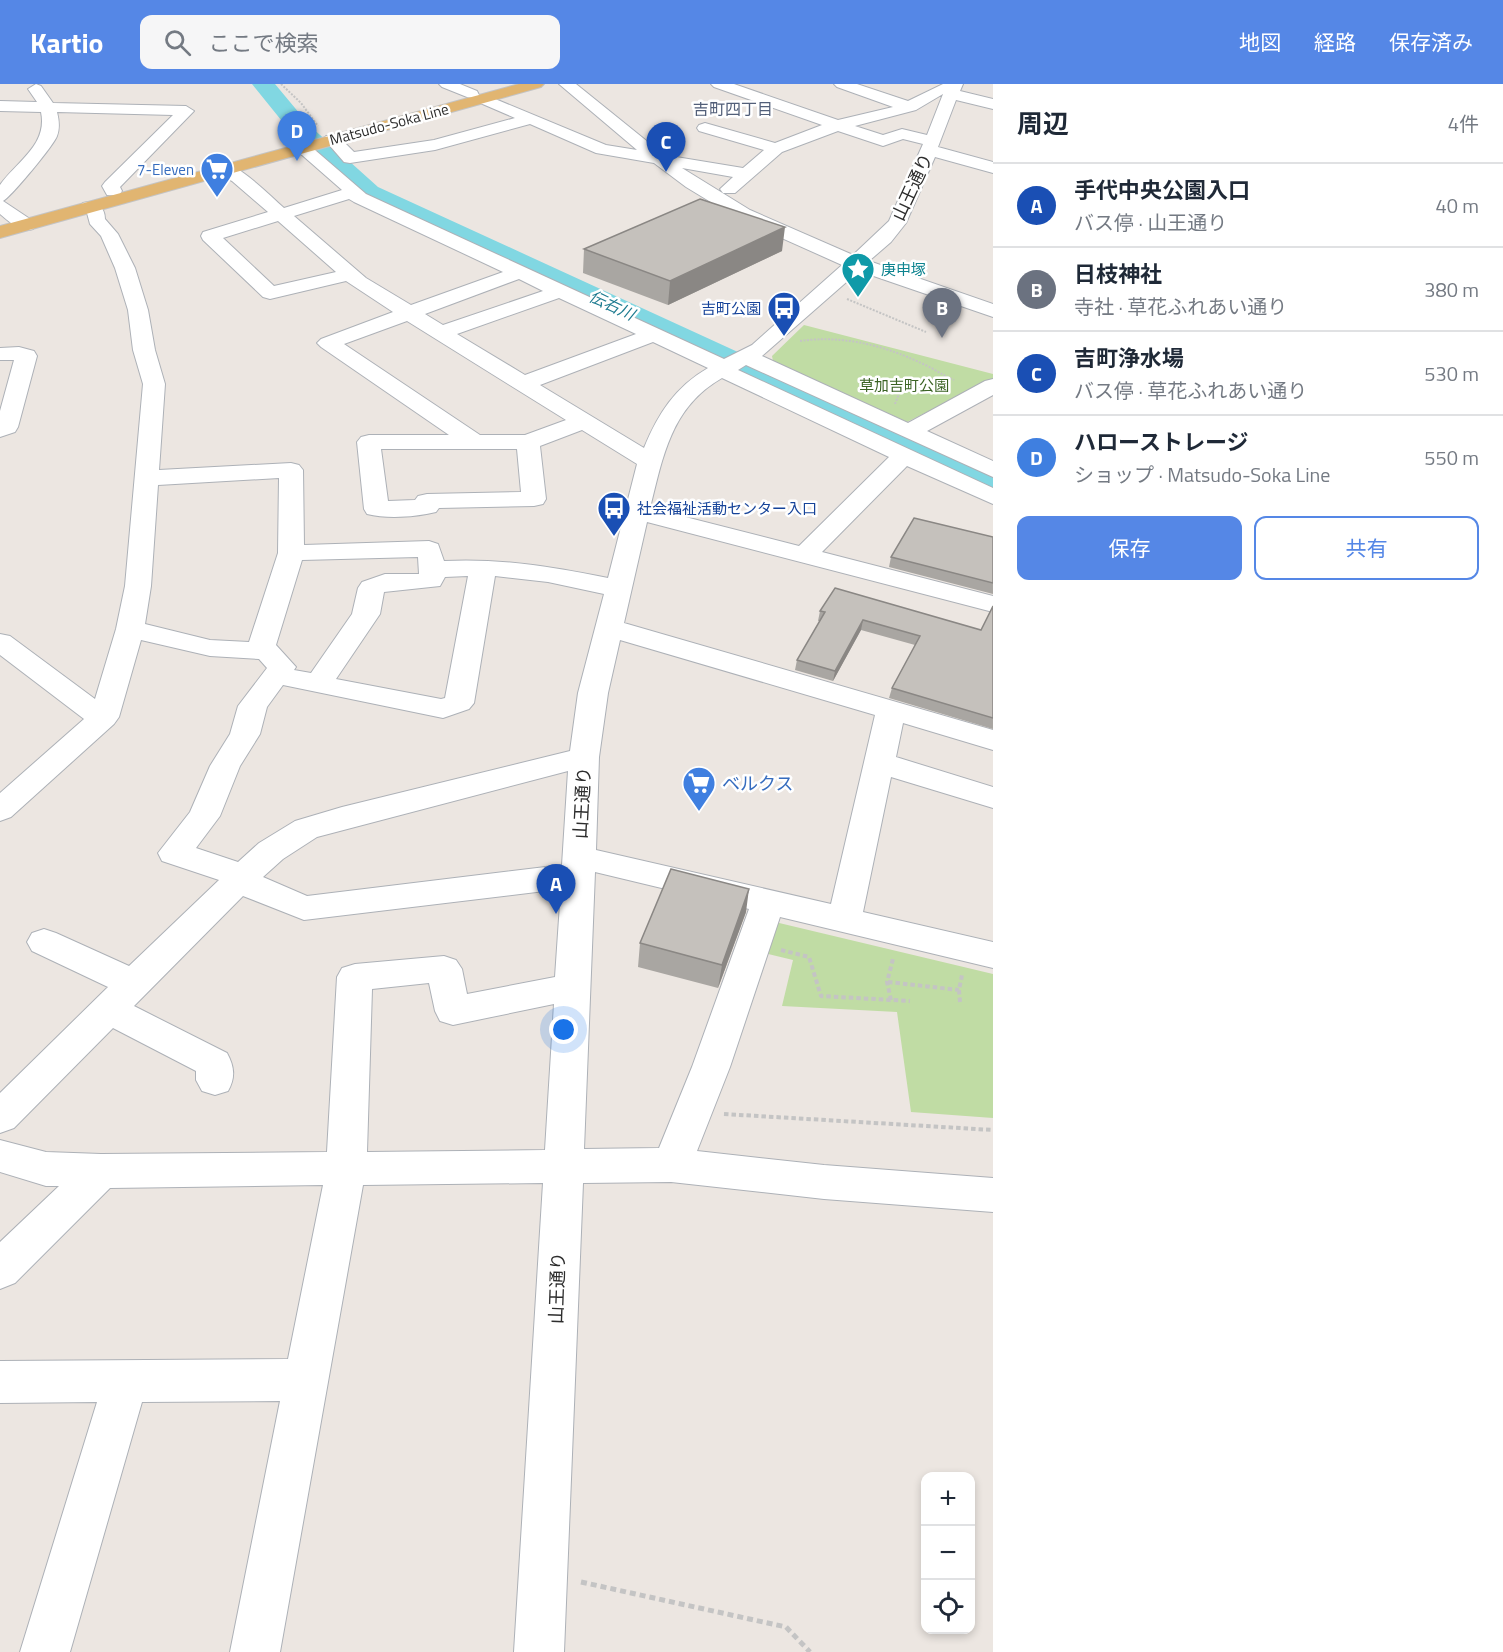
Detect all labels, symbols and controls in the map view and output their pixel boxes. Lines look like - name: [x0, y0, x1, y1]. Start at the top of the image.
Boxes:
- search box: [140, 15, 560, 69]
- text: Kartio: [30, 21, 104, 64]
- icon: search: [161, 26, 194, 59]
- text: ここで検索: [209, 26, 319, 60]
- text: 地図: [1239, 26, 1281, 58]
- text: 経路: [1314, 26, 1356, 58]
- text: 保存済み: [1389, 26, 1473, 58]
- street label: Matsudo-Soka Line: [327, 97, 451, 151]
- district label: 吉町四丁目: [693, 97, 773, 121]
- text: 周辺: [1017, 104, 1069, 143]
- text: 4件: [1448, 108, 1479, 139]
- pin: D: [278, 112, 316, 161]
- pin: C: [646, 122, 686, 172]
- street label: 山王通り: [885, 149, 939, 225]
- supermarket icon: 7-Eleven: [199, 151, 235, 198]
- place label: 7-Eleven: [137, 158, 194, 181]
- text: 手代中央公園入口: [1074, 173, 1250, 207]
- text: A: [1030, 190, 1043, 221]
- text: 40 m: [1435, 190, 1479, 221]
- text: バス停 · 山王通り: [1074, 207, 1227, 238]
- place icon: 庚申塚: [840, 251, 876, 298]
- text: 日枝神社: [1074, 257, 1162, 291]
- place label: 庚申塚: [881, 258, 926, 281]
- text: B: [1030, 274, 1043, 305]
- text: 380 m: [1424, 274, 1479, 305]
- water label: 伝右川: [585, 284, 641, 327]
- pin: B: [922, 288, 962, 338]
- bus stop icon: 吉町公園: [766, 290, 802, 337]
- text: 寺社 · 草花ふれあい通り: [1074, 291, 1287, 322]
- place label: 吉町公園: [701, 297, 761, 320]
- text: 吉町浄水場: [1074, 341, 1184, 375]
- text: C: [1031, 358, 1042, 389]
- text: 530 m: [1424, 358, 1479, 389]
- park label: 草加吉町公園: [859, 374, 949, 397]
- text: バス停 · 草花ふれあい通り: [1074, 375, 1307, 406]
- text: ハローストレージ: [1074, 425, 1248, 459]
- text: D: [1030, 442, 1043, 473]
- text: 550 m: [1424, 442, 1479, 473]
- text: ショップ · Matsudo-Soka Line: [1074, 459, 1330, 490]
- bus stop icon: 社会福祉活動センター入口: [596, 490, 632, 537]
- place label: 社会福祉活動センター入口: [637, 497, 817, 520]
- button: 保存: [1017, 516, 1242, 580]
- button: 共有: [1254, 516, 1479, 580]
- supermarket icon: ベルクス: [681, 765, 717, 812]
- street label: 山王通り: [567, 766, 597, 840]
- place label: ベルクス: [722, 770, 793, 797]
- pin: A: [536, 864, 576, 914]
- your location: [549, 1015, 578, 1044]
- street label: 山王通り: [542, 1252, 572, 1324]
- map controls: [921, 1472, 975, 1634]
- button: +: [921, 1472, 975, 1526]
- button: −: [921, 1526, 975, 1580]
- button: locate: [921, 1580, 975, 1634]

